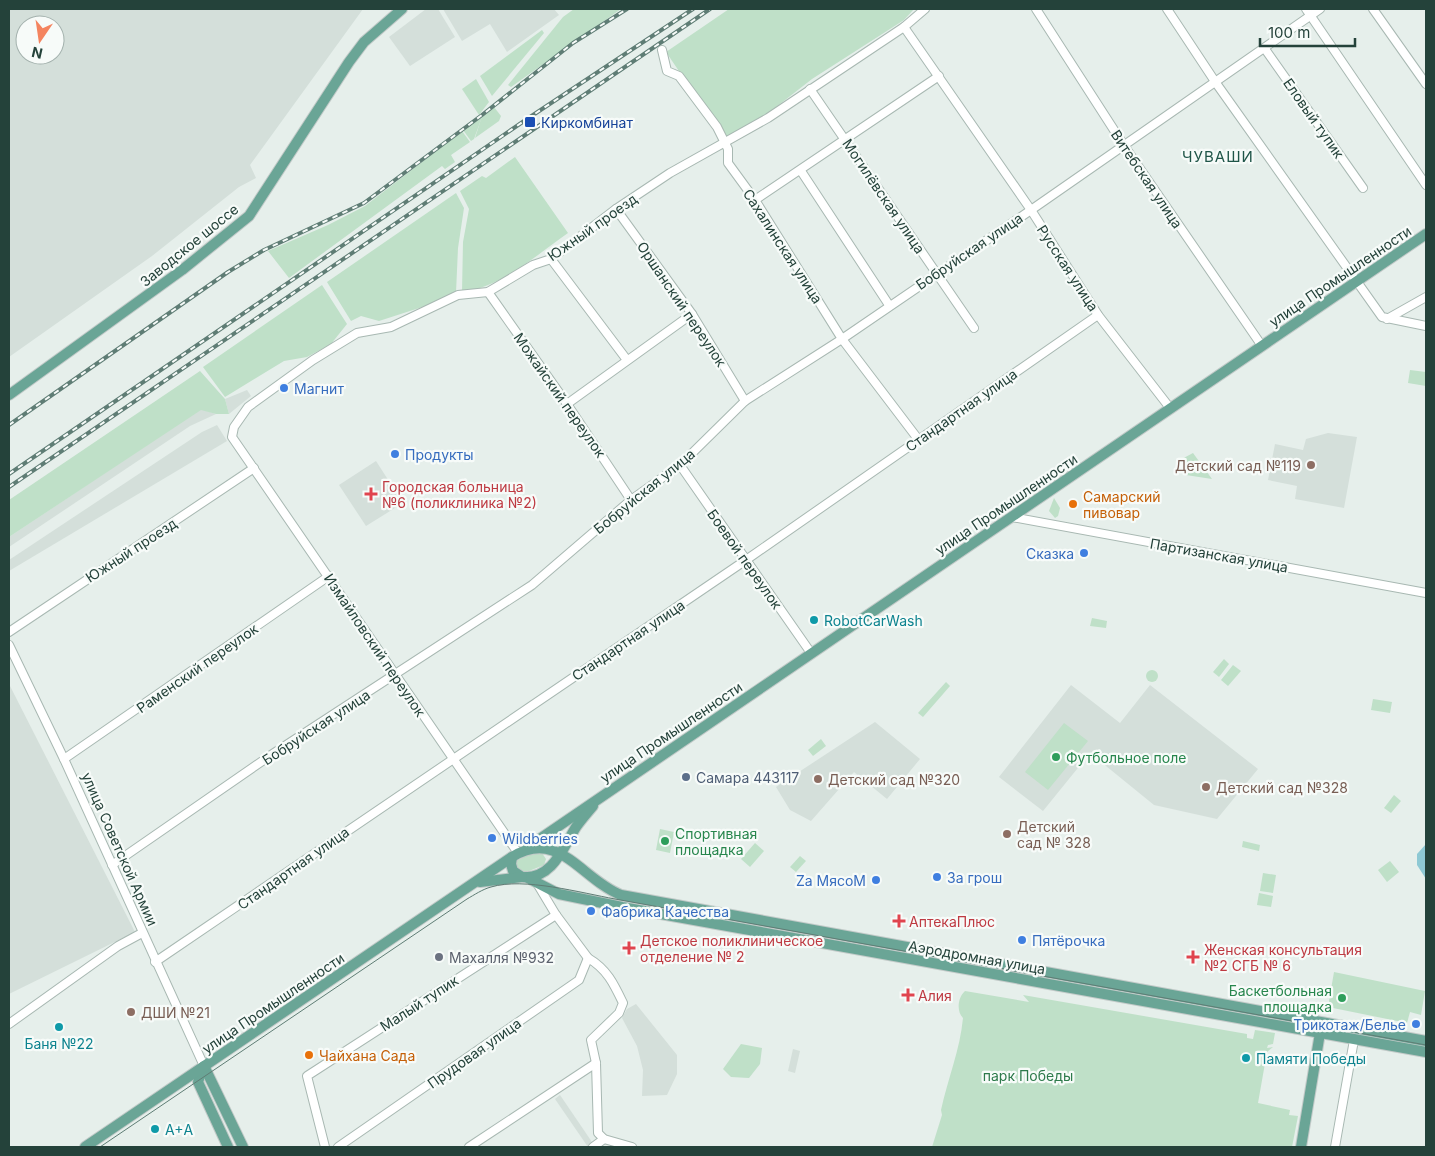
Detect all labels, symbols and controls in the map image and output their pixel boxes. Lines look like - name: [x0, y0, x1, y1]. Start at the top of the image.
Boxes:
- north arrow: [15, 15, 65, 65]
- scale bar: [1260, 15, 1355, 47]
- text: 100 m: [1268, 23, 1310, 42]
- text: N: [30, 44, 44, 63]
- street label: Еловый тупик: [1280, 75, 1348, 162]
- place label: Киркомбинат: [541, 114, 633, 131]
- marker: Киркомбинат: [523, 115, 537, 129]
- street label: Витебская улица: [1108, 127, 1186, 231]
- street label: Могилёвская улица: [839, 135, 929, 257]
- district label: ЧУВАШИ: [1182, 147, 1254, 166]
- street label: Сахалинская улица: [740, 186, 826, 306]
- street label: Южный проезд: [544, 190, 640, 264]
- street label: Заводское шоссе: [136, 200, 242, 290]
- street label: Бобруйская улица: [912, 209, 1026, 293]
- street label: Русская улица: [1034, 222, 1102, 314]
- street label: улица Промышленности: [1266, 222, 1414, 330]
- street label: Оршанский переулок: [634, 238, 730, 370]
- street label: Можайский переулок: [510, 329, 610, 461]
- street label: Стандартная улица: [902, 365, 1020, 455]
- place label: Магнит: [294, 380, 344, 397]
- marker: Магнит: [278, 382, 290, 394]
- street label: Бобруйская улица: [590, 445, 698, 537]
- place label: Продукты: [405, 446, 474, 463]
- marker: Продукты: [389, 448, 401, 460]
- street label: улица Промышленности: [932, 450, 1080, 558]
- place label: Детский сад №119: [1175, 457, 1301, 474]
- marker: Детский сад №119: [1305, 459, 1317, 471]
- place label: Городская больница №6 (поликлиника №2): [382, 478, 537, 511]
- marker: Городская больница №6 (поликлиника №2): [364, 487, 378, 501]
- place label: Самарский пивовар: [1083, 488, 1160, 521]
- marker: Самарский пивовар: [1067, 498, 1079, 510]
- street label: Боевой переулок: [704, 506, 786, 613]
- street label: Южный проезд: [82, 514, 180, 586]
- street label: Партизанская улица: [1149, 534, 1289, 576]
- place label: Сказка: [1026, 545, 1074, 562]
- marker: Сказка: [1078, 547, 1090, 559]
- street label: Измайловский переулок: [321, 570, 430, 720]
- street label: Стандартная улица: [568, 596, 688, 684]
- place label: RobotCarWash: [824, 612, 923, 629]
- marker: RobotCarWash: [808, 614, 820, 626]
- street label: Раменский переулок: [133, 619, 261, 716]
- street label: улица Промышленности: [597, 678, 745, 786]
- street label: Бобруйская улица: [259, 686, 373, 768]
- place label: Футбольное поле: [1066, 749, 1186, 766]
- marker: Футбольное поле: [1050, 751, 1062, 763]
- place label: Самара 443117: [696, 769, 799, 786]
- street label: улица Советской Армии: [78, 770, 162, 928]
- marker: Самара 443117: [680, 771, 692, 783]
- place label: Детский сад №320: [828, 771, 960, 788]
- marker: Детский сад №320: [812, 773, 824, 785]
- place label: Детский сад №328: [1216, 779, 1348, 796]
- marker: Детский сад №328: [1200, 781, 1212, 793]
- place label: Детский сад № 328: [1017, 818, 1091, 851]
- street label: Стандартная улица: [234, 823, 352, 913]
- place label: Спортивная площадка: [675, 825, 757, 858]
- marker: Детский сад № 328: [1001, 828, 1013, 840]
- place label: Wildberries: [502, 830, 578, 847]
- marker: Wildberries: [486, 832, 498, 844]
- marker: Спортивная площадка: [659, 835, 671, 847]
- place label: За грош: [947, 869, 1002, 886]
- marker: За грош: [931, 871, 943, 883]
- place label: Za МясоМ: [796, 872, 866, 889]
- marker: Za МясоМ: [870, 874, 882, 886]
- place label: Фабрика Качества: [601, 903, 729, 920]
- marker: Фабрика Качества: [585, 905, 597, 917]
- place label: АптекаПлюс: [909, 913, 995, 930]
- marker: АптекаПлюс: [893, 915, 905, 927]
- place label: Детское поликлиническое отделение № 2: [640, 932, 823, 965]
- place label: Пятёрочка: [1032, 932, 1105, 949]
- marker: Пятёрочка: [1016, 934, 1028, 946]
- street label: Аэродромная улица: [907, 937, 1047, 977]
- marker: Детское поликлиническое отделение № 2: [622, 941, 636, 955]
- place label: Женская консультация №2 СГБ № 6: [1204, 941, 1362, 974]
- street label: улица Промышленности: [199, 949, 347, 1057]
- place label: Махалля №932: [449, 949, 554, 966]
- marker: Женская консультация №2 СГБ № 6: [1186, 950, 1200, 964]
- marker: Махалля №932: [433, 951, 445, 963]
- street label: Малый тупик: [377, 971, 462, 1035]
- place label: Баскетбольная площадка: [1229, 982, 1332, 1015]
- place label: Алия: [918, 987, 952, 1004]
- marker: Алия: [902, 989, 914, 1001]
- marker: Баскетбольная площадка: [1336, 992, 1348, 1004]
- place label: ДШИ №21: [141, 1004, 210, 1021]
- marker: ДШИ №21: [125, 1006, 137, 1018]
- street label: Прудовая улица: [424, 1014, 524, 1092]
- place label: Трикотаж/Белье: [1293, 1016, 1406, 1033]
- marker: Трикотаж/Белье: [1410, 1018, 1422, 1030]
- marker: Баня №22: [53, 1021, 65, 1033]
- place label: Баня №22: [24, 1035, 94, 1052]
- place label: Чайхана Сада: [319, 1047, 415, 1064]
- marker: Чайхана Сада: [303, 1049, 315, 1061]
- place label: Памяти Победы: [1256, 1050, 1366, 1067]
- marker: Памяти Победы: [1240, 1052, 1252, 1064]
- park label: парк Победы: [983, 1067, 1073, 1084]
- place label: А+A: [165, 1121, 193, 1138]
- marker: А+A: [149, 1123, 161, 1135]

